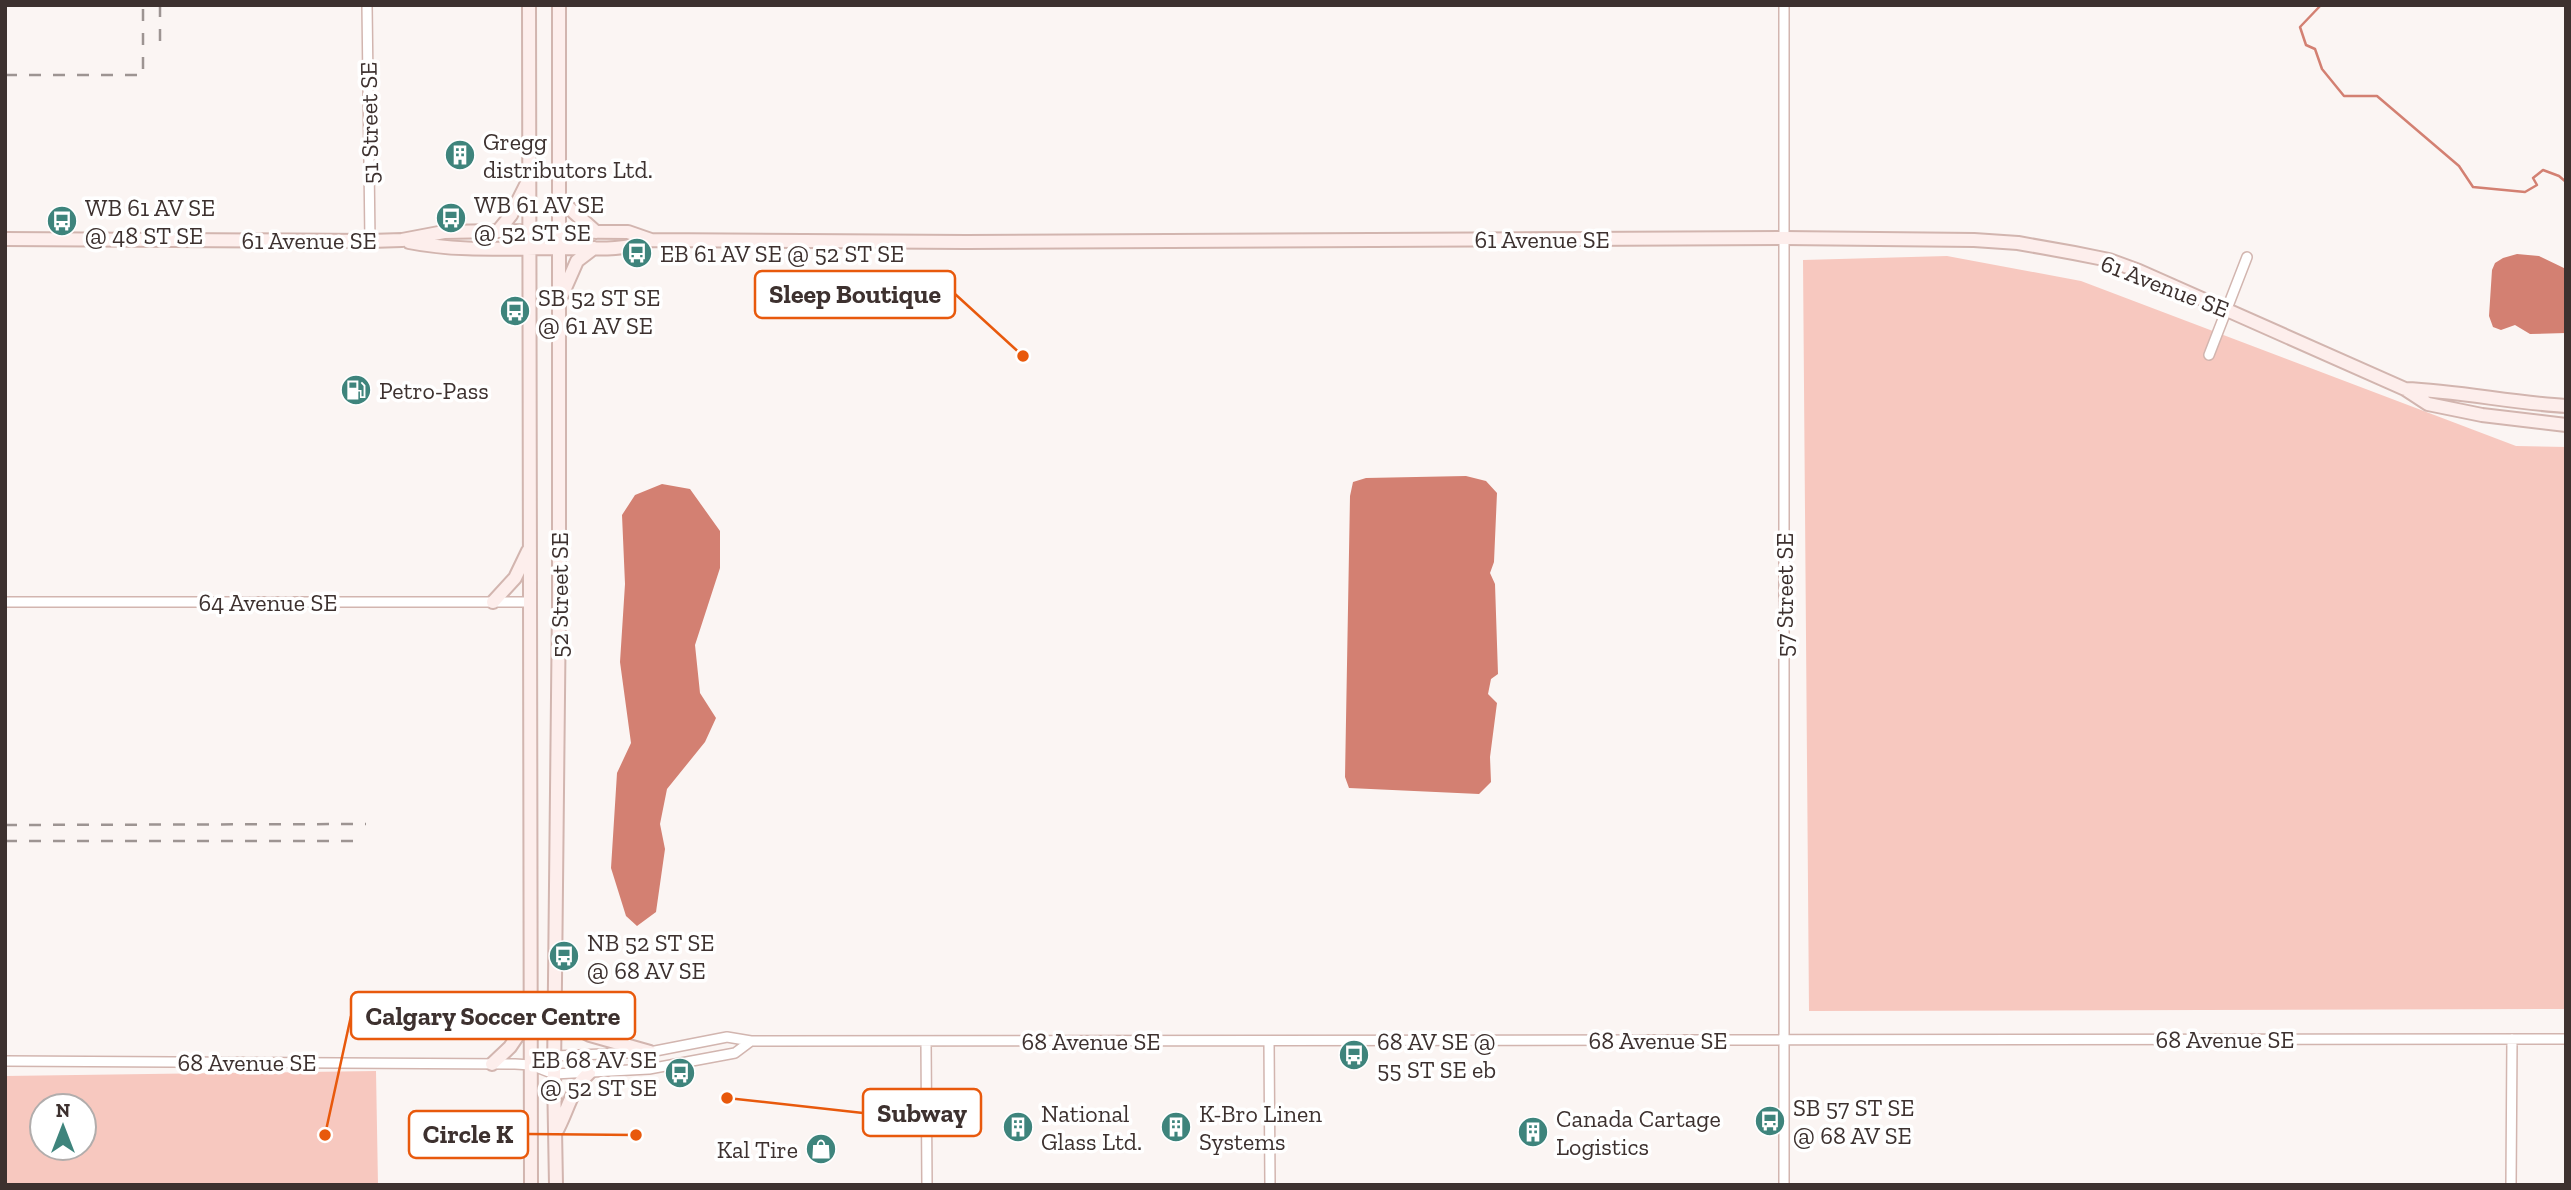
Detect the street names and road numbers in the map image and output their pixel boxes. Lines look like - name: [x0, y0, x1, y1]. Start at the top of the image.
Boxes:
- street label: 51 Street SE: [353, 61, 385, 185]
- street label: 61 Avenue SE: [1474, 225, 1610, 254]
- street label: 61 Avenue SE: [241, 226, 377, 255]
- street label: 61 Avenue SE: [2097, 248, 2233, 324]
- street label: 52 Street SE: [545, 532, 574, 658]
- street label: 57 Street SE: [1770, 533, 1799, 657]
- street label: 64 Avenue SE: [199, 588, 337, 617]
- street label: 68 Avenue SE: [2156, 1025, 2294, 1054]
- street label: 68 Avenue SE: [1589, 1026, 1727, 1055]
- street label: 68 Avenue SE: [1022, 1027, 1160, 1056]
- street label: 68 Avenue SE: [178, 1048, 316, 1077]

